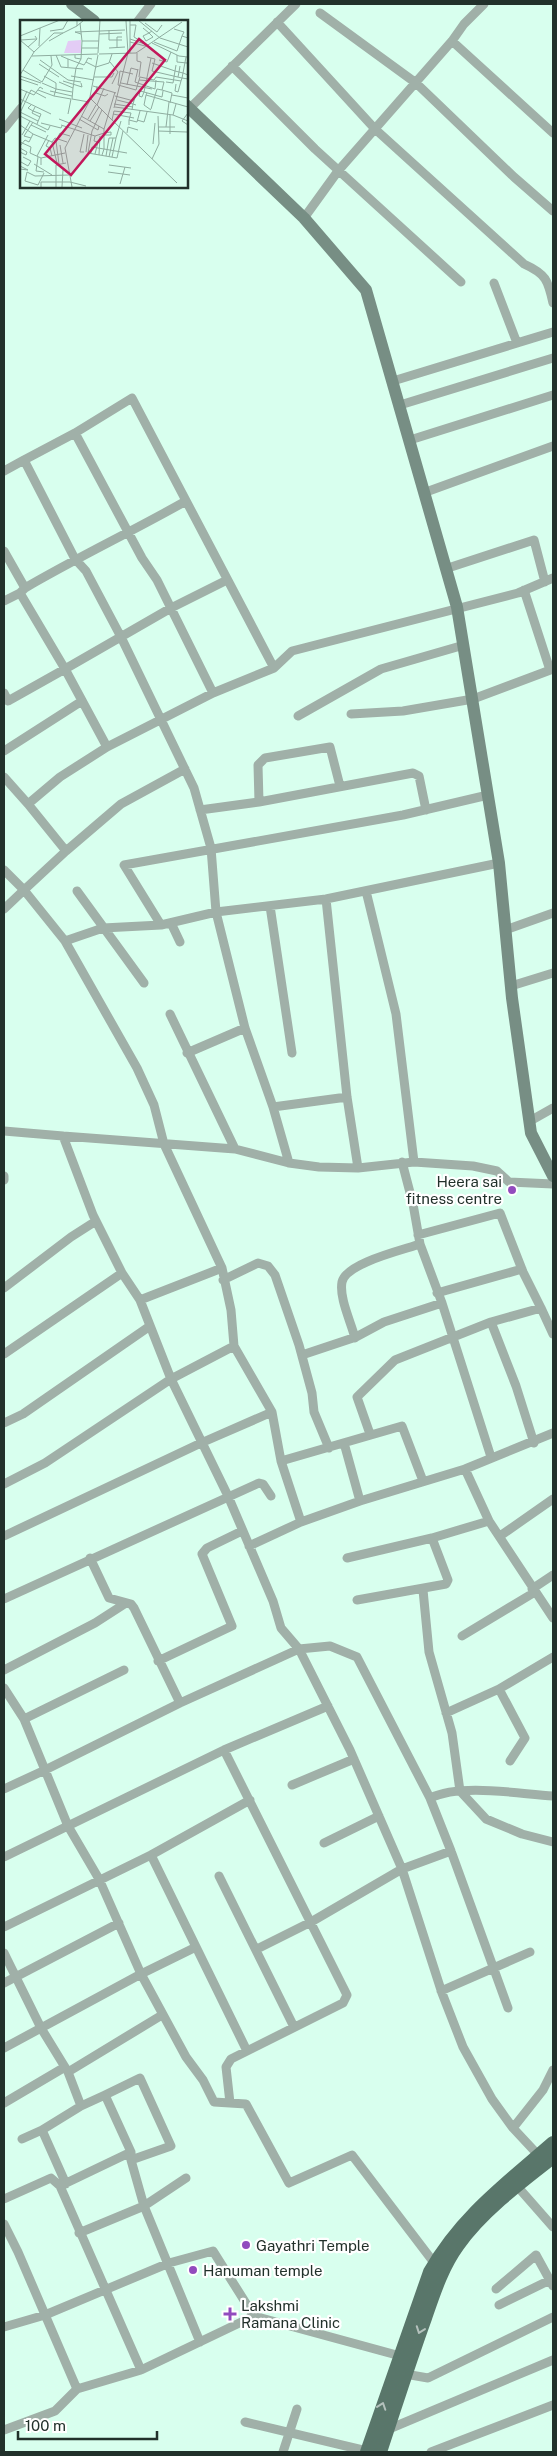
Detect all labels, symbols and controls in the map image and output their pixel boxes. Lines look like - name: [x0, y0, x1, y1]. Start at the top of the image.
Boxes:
- inset map: [20, 20, 188, 188]
- place label: Heera sai fitness centre: [406, 1173, 502, 1207]
- marker: Heera sai fitness centre: [506, 1184, 518, 1196]
- place label: Gayathri Temple: [256, 2237, 370, 2254]
- marker: Gayathri Temple: [240, 2239, 252, 2251]
- place label: Hanuman temple: [203, 2262, 322, 2279]
- marker: Hanuman temple: [187, 2264, 199, 2276]
- place label: Lakshmi Ramana Clinic: [241, 2297, 340, 2331]
- marker: Lakshmi Ramana Clinic: [223, 2307, 237, 2321]
- one-way arrow: [416, 2325, 426, 2334]
- one-way arrow: [377, 2402, 387, 2411]
- scale bar: [18, 2408, 156, 2440]
- text: 100 m: [25, 2417, 66, 2434]

